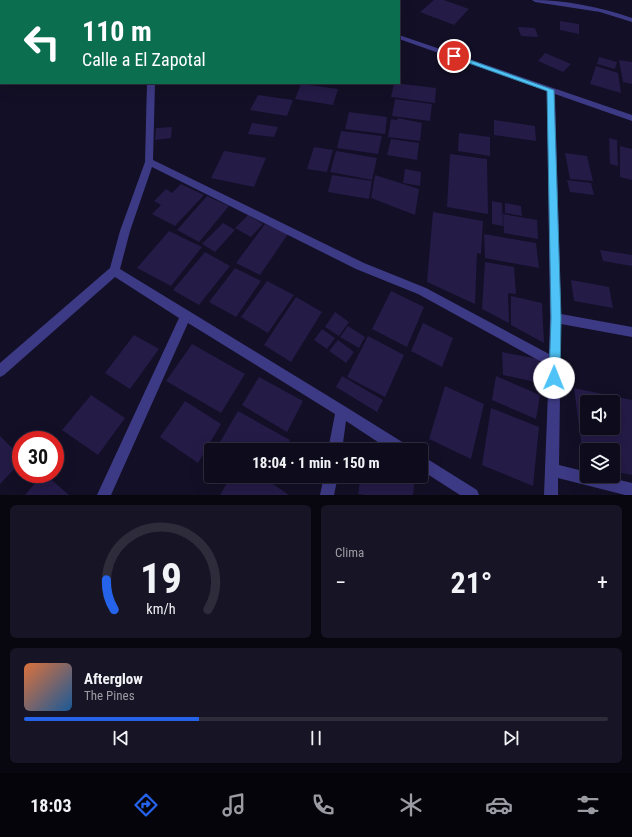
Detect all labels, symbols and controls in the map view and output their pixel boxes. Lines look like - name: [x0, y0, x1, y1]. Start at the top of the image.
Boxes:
- text: 110 m: [82, 15, 152, 48]
- icon: left: [16, 16, 68, 68]
- pin: [437, 39, 471, 73]
- icon: arrive: [443, 45, 465, 67]
- text: Calle a El Zapotal: [82, 49, 206, 70]
- position arrow: [533, 357, 575, 399]
- map controls: [580, 395, 620, 483]
- button: sound: [580, 395, 620, 435]
- speed limit sign: 30: [12, 431, 64, 483]
- button: layers: [580, 443, 620, 483]
- text: 18:04 · 1 min · 150 m: [252, 454, 380, 472]
- text: Clima: [335, 545, 364, 560]
- text: 19: [139, 553, 182, 602]
- text: 21°: [451, 565, 493, 600]
- text: −: [335, 570, 346, 595]
- text: +: [597, 570, 608, 595]
- text: km/h: [146, 600, 175, 616]
- text: Afterglow: [84, 670, 143, 688]
- text: The Pines: [84, 688, 135, 703]
- icon: previous: [110, 727, 132, 749]
- icon: pause: [305, 727, 327, 749]
- icon: next: [500, 727, 522, 749]
- icon: directions: [132, 791, 160, 819]
- icon: music: [220, 791, 248, 819]
- icon: phone: [309, 791, 337, 819]
- icon: climate: [397, 791, 425, 819]
- icon: car: [485, 791, 513, 819]
- icon: filters: [574, 791, 602, 819]
- text: 18:03: [30, 795, 72, 816]

